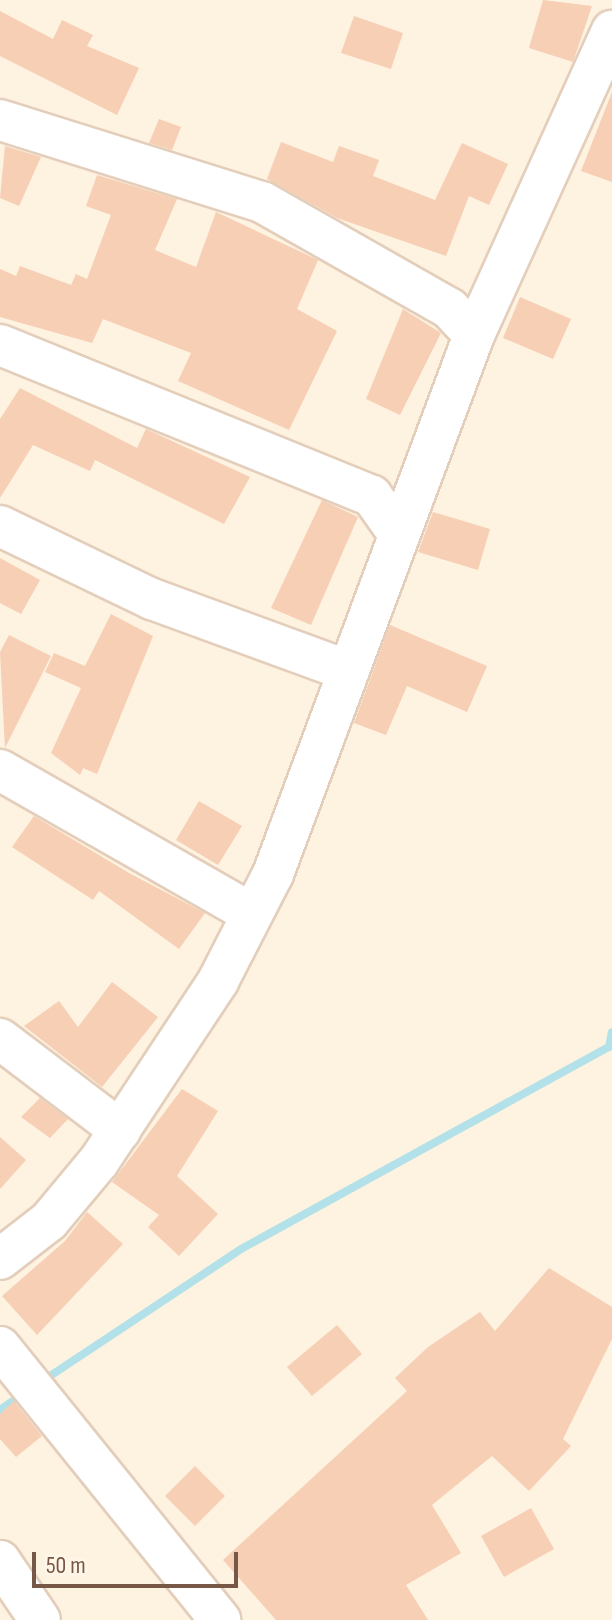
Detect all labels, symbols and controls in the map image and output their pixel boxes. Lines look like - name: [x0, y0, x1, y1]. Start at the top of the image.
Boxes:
- scale bar: [36, 1536, 242, 1586]
- text: 50 m: [46, 1551, 86, 1580]

